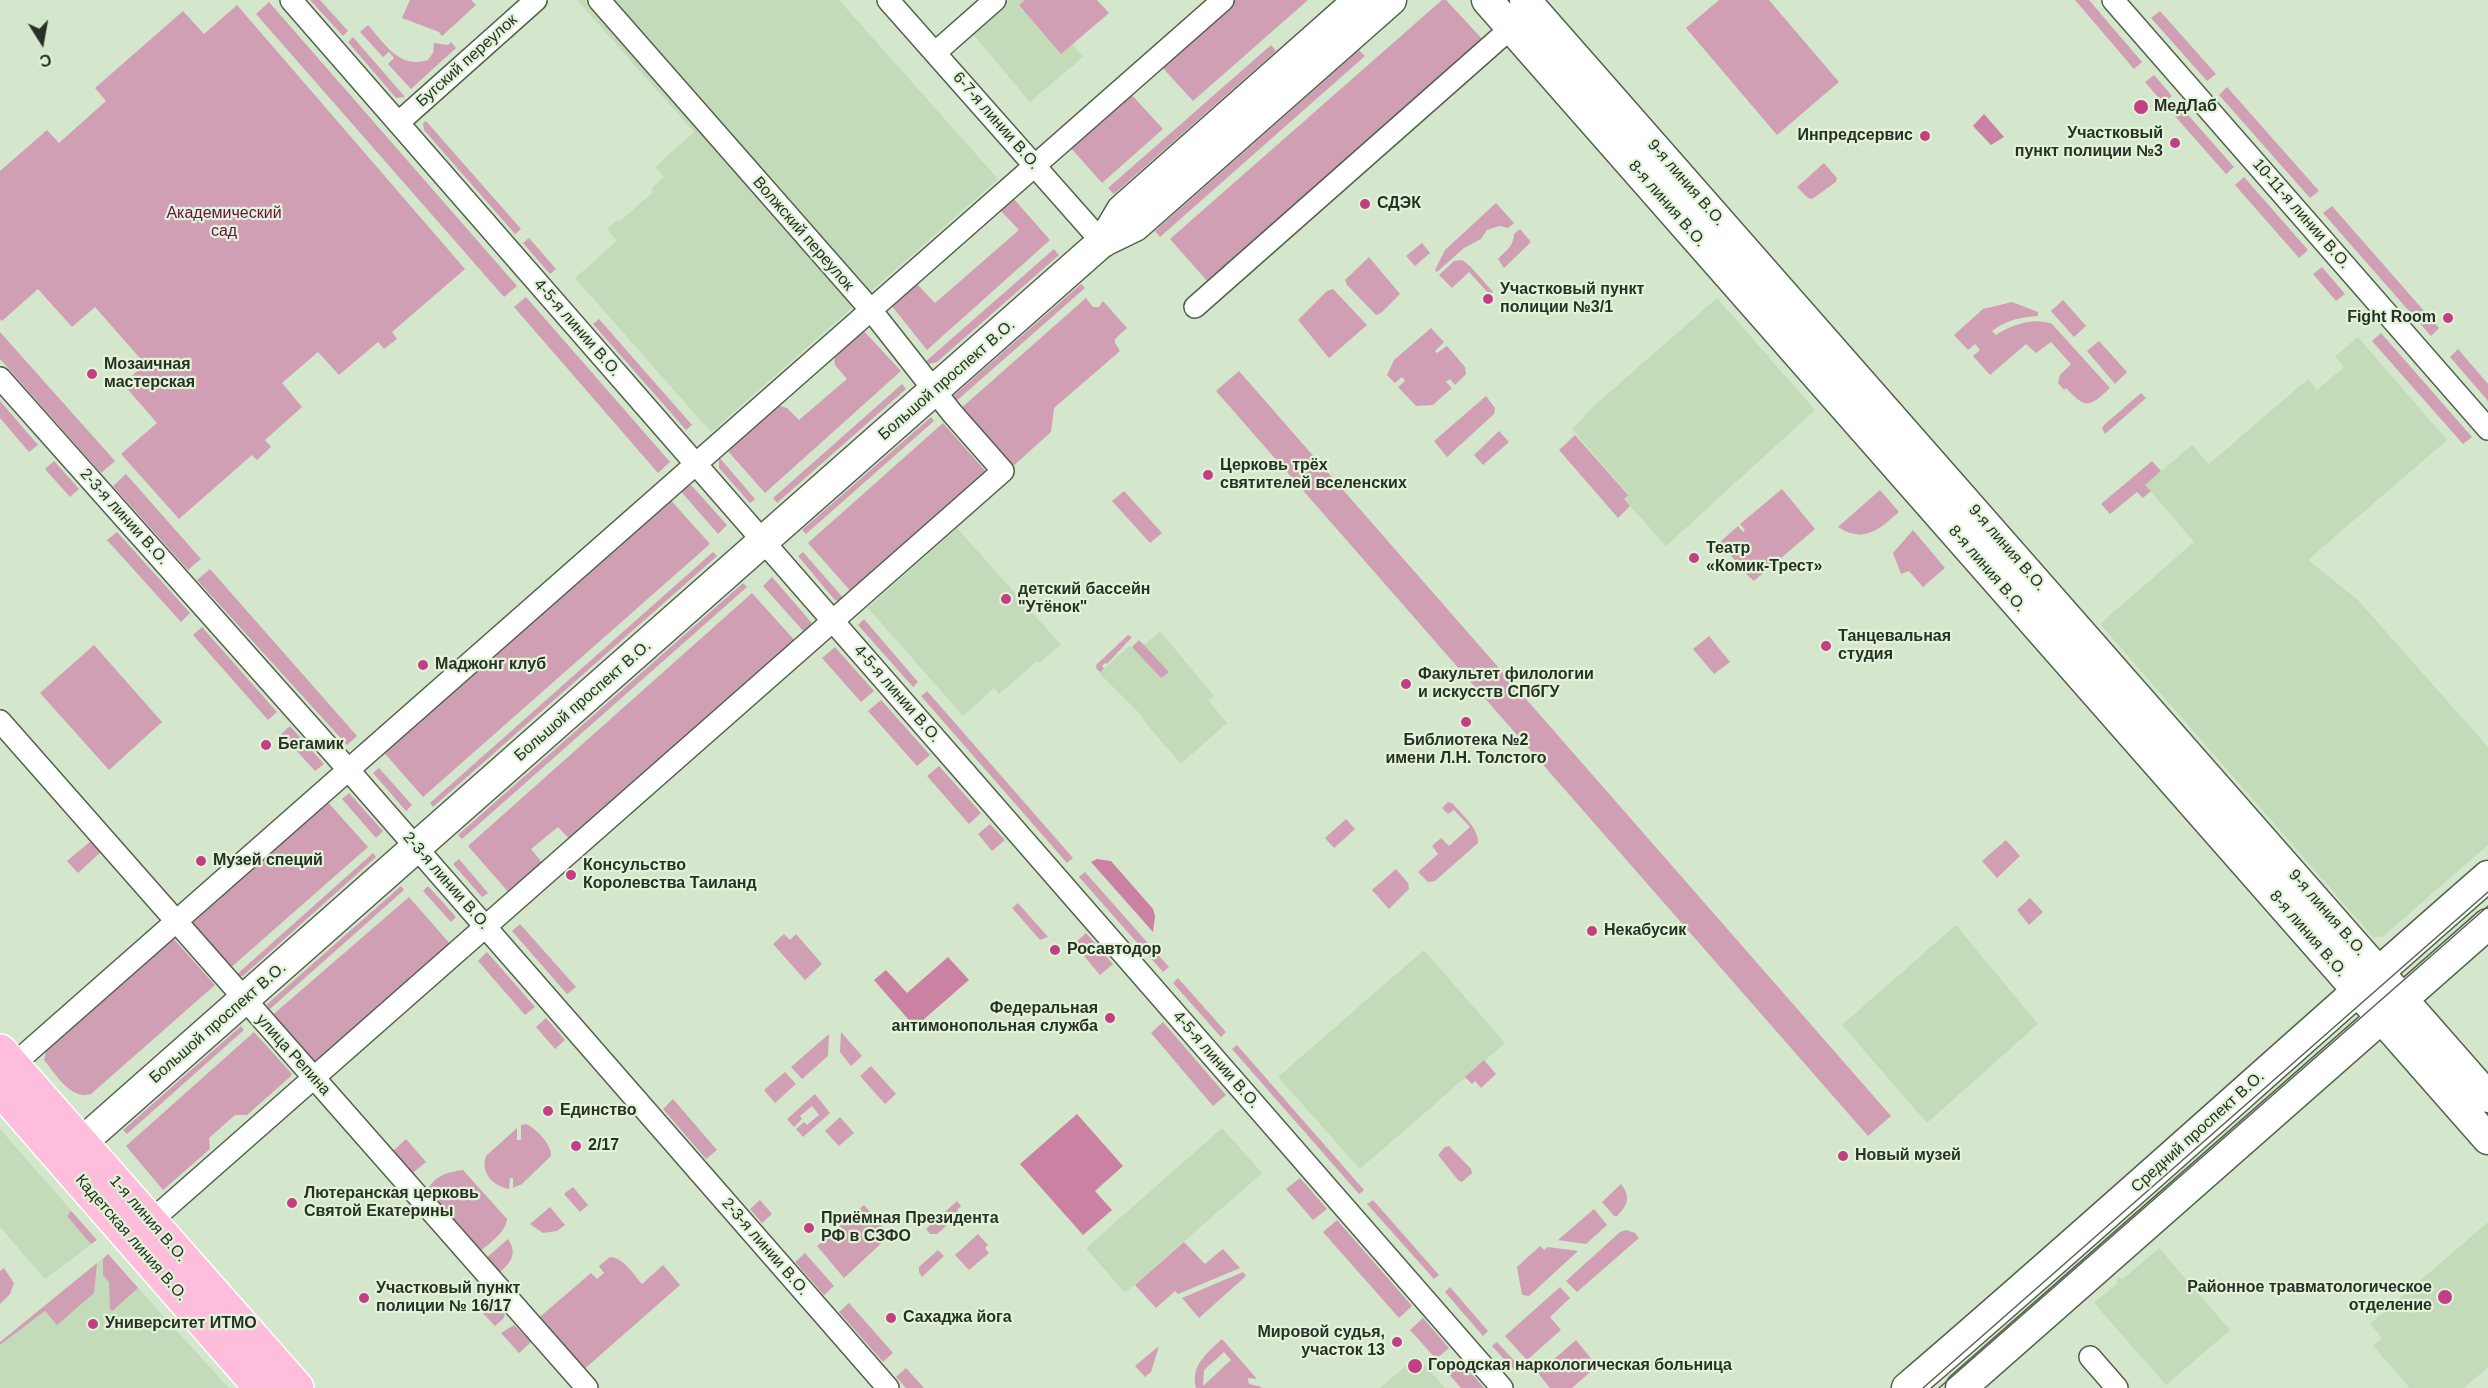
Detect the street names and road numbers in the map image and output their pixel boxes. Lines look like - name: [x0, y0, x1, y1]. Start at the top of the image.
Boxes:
- street label: Бугский переулок: [413, 11, 521, 111]
- street label: 6-7-я линии В.О.: [948, 68, 1044, 174]
- street label: 9-я линия В.О.: [1643, 136, 1729, 230]
- street label: 10-11-я линии В.О.: [2248, 155, 2354, 273]
- street label: 8-я линия В.О.: [1624, 157, 1710, 251]
- street label: Волжский переулок: [748, 173, 858, 295]
- street label: 4-5-я линии В.О.: [529, 275, 625, 381]
- street label: Большой проспект В.О.: [875, 315, 1019, 445]
- street label: 2-3-я линии В.О.: [76, 465, 172, 569]
- street label: 9-я линия В.О.: [1964, 501, 2050, 595]
- street label: 8-я линия В.О.: [1944, 522, 2030, 616]
- street label: Большой проспект В.О.: [511, 636, 655, 766]
- street label: 4-5-я линии В.О.: [849, 641, 945, 747]
- street label: 2-3-я линии В.О.: [398, 828, 494, 934]
- street label: 9-я линия В.О.: [2284, 866, 2370, 960]
- street label: 8-я линия В.О.: [2265, 887, 2351, 981]
- street label: Большой проспект В.О.: [146, 958, 290, 1088]
- street label: 4-5-я линии В.О.: [1168, 1007, 1264, 1113]
- street label: улица Репина: [252, 1010, 334, 1100]
- street label: Средний проспект В.О.: [2127, 1067, 2269, 1197]
- street label: Кадетская линия В.О.: [71, 1171, 191, 1305]
- street label: 1-я линия В.О.: [105, 1172, 191, 1266]
- street label: 2-3-я линии В.О.: [717, 1194, 813, 1300]

